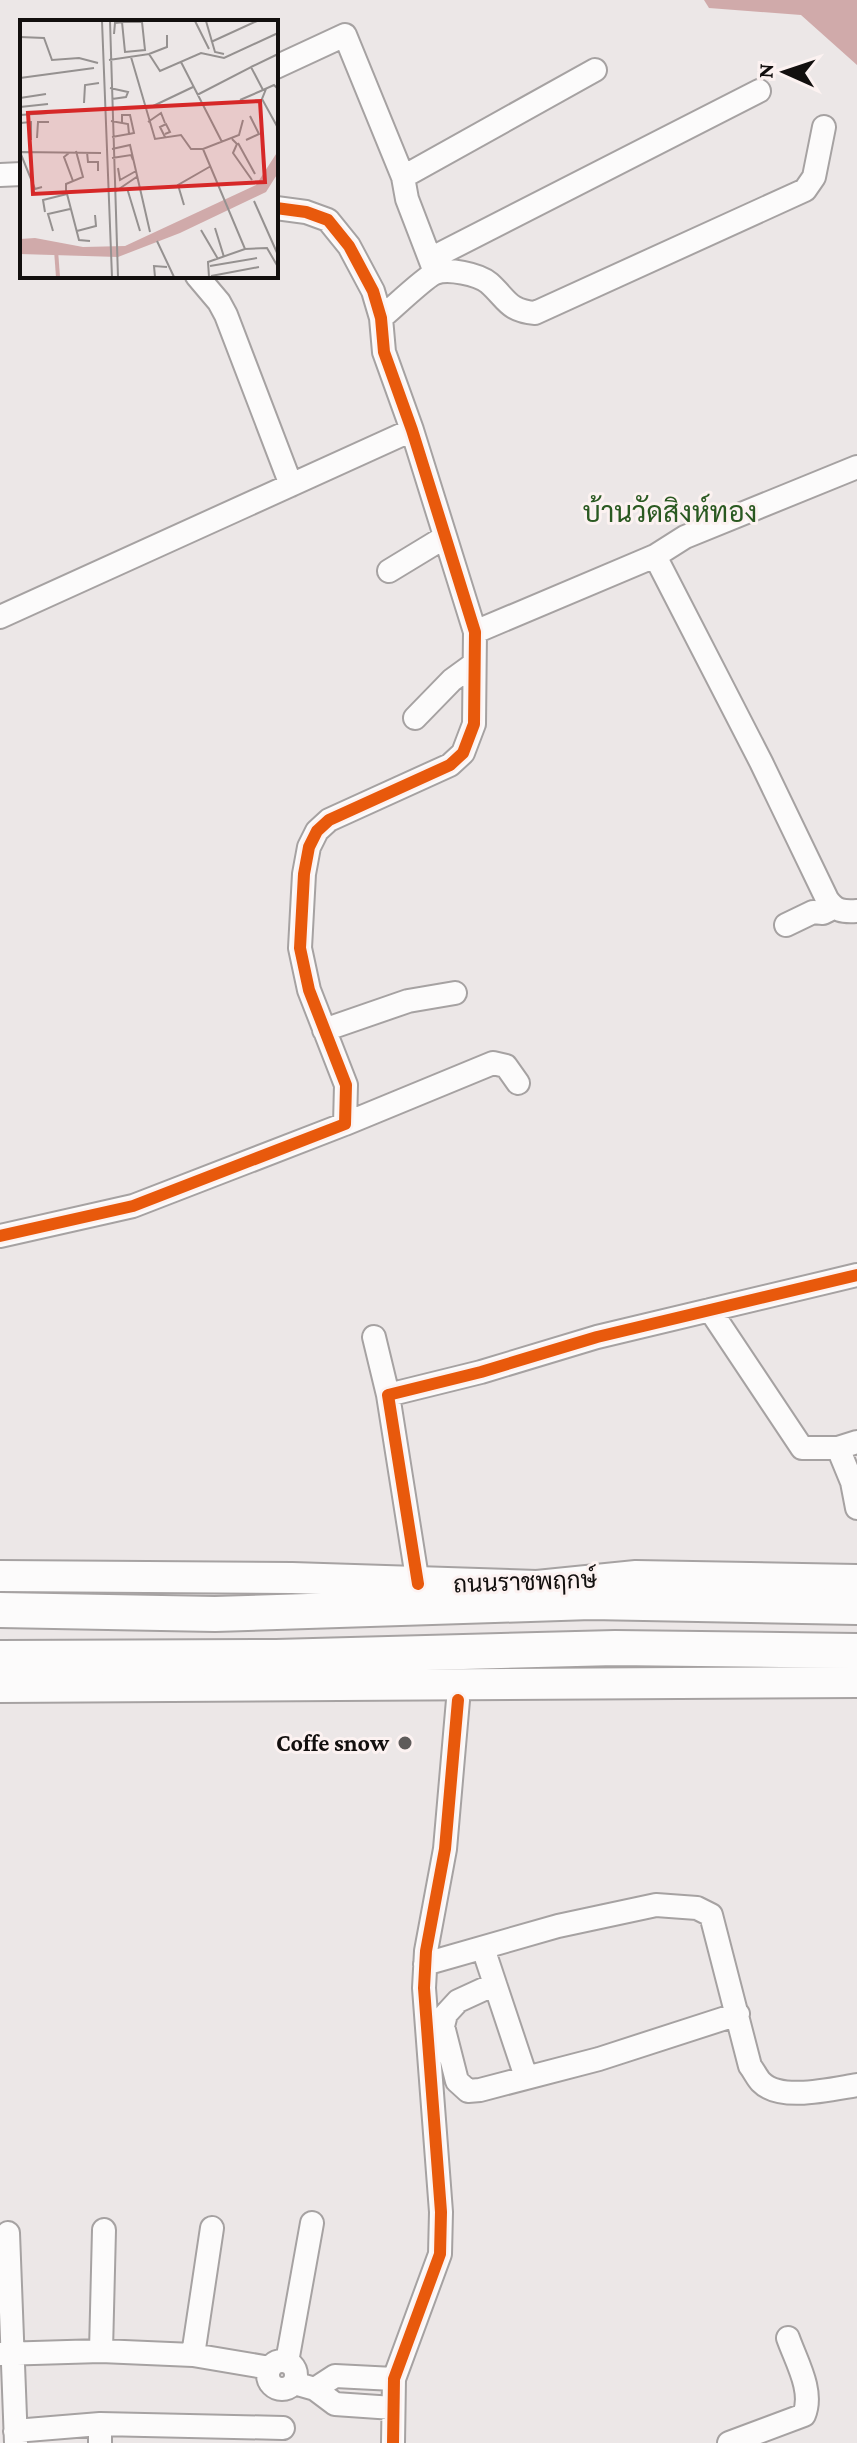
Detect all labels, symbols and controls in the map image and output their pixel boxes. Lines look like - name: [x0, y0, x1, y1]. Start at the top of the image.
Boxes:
- inset map: [20, 20, 278, 278]
- north arrow: [745, 32, 825, 112]
- text: N: [753, 63, 778, 79]
- district label: บ้านวัดสิงห์ทอง: [583, 493, 757, 528]
- street label: ถนนราชพฤกษ์: [453, 1563, 598, 1598]
- place label: Coffe snow: [276, 1729, 390, 1756]
- marker: Coffe snow: [396, 1734, 414, 1752]

